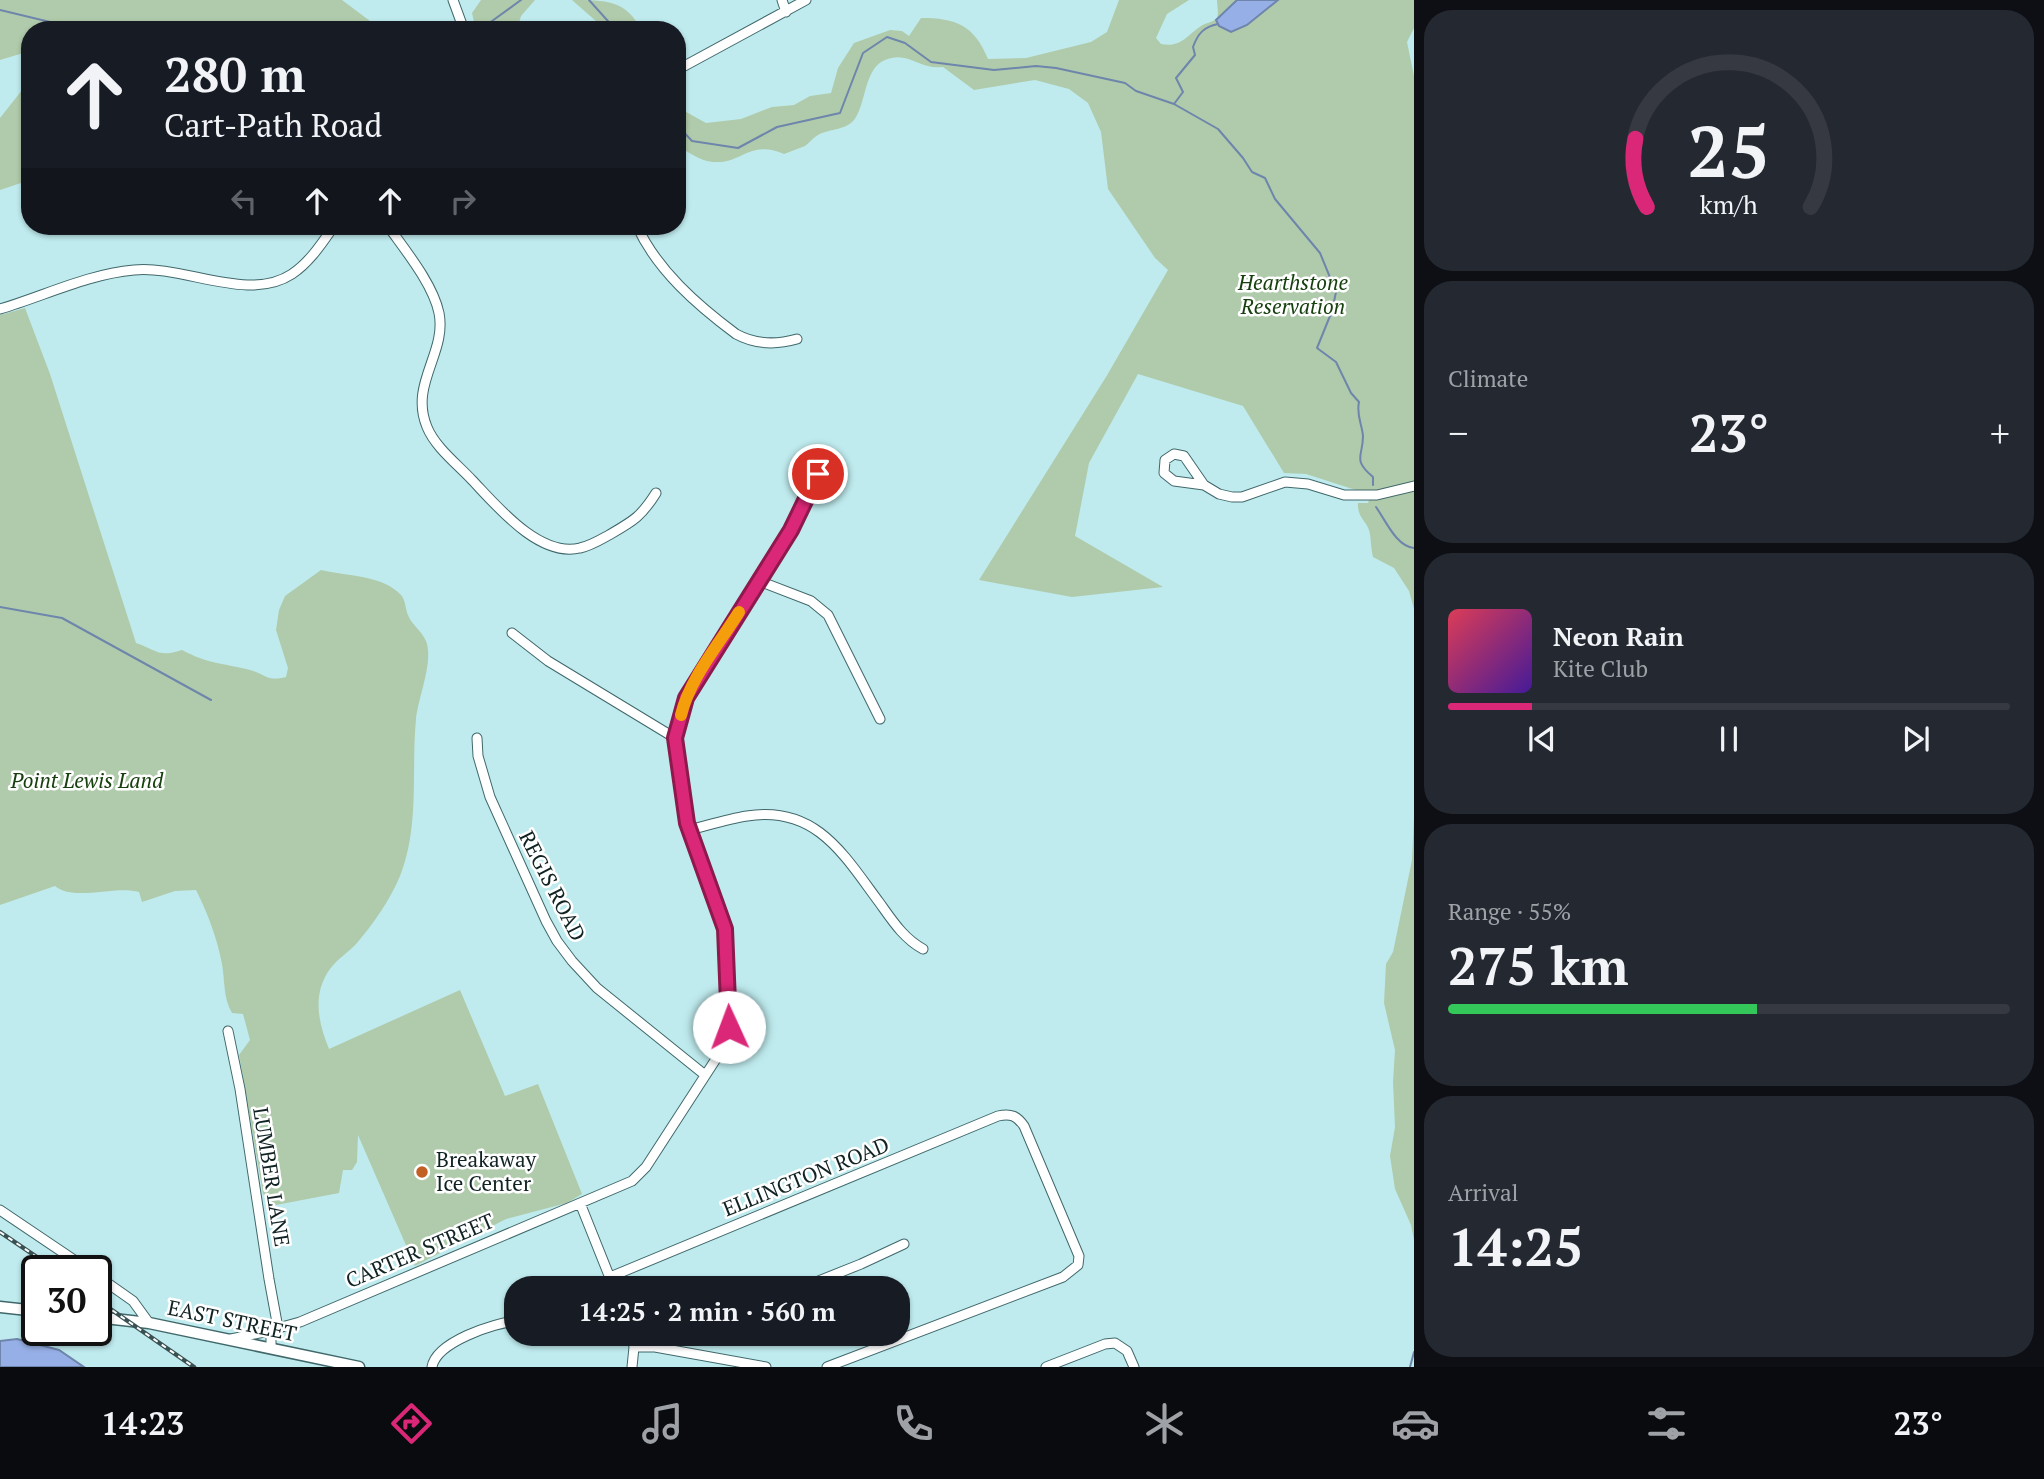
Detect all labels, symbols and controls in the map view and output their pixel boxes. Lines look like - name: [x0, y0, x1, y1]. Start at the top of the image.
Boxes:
- text: 280 m: [164, 41, 306, 106]
- icon: ahead: [49, 49, 140, 140]
- text: 25: [1688, 101, 1770, 198]
- text: Cart-Path Road: [164, 104, 382, 146]
- icon: left: [225, 182, 263, 220]
- icon: ahead: [298, 182, 336, 220]
- icon: ahead: [371, 182, 409, 220]
- icon: right: [444, 182, 482, 220]
- text: km/h: [1700, 188, 1758, 221]
- park label: Hearthstone Reservation: [1237, 268, 1349, 320]
- text: Climate: [1448, 363, 1528, 394]
- text: 23°: [1689, 398, 1769, 467]
- text: −: [1448, 408, 1468, 458]
- text: +: [1990, 408, 2010, 458]
- pin: [788, 444, 848, 504]
- icon: arrive: [799, 455, 837, 493]
- text: Neon Rain: [1553, 619, 1684, 653]
- text: Kite Club: [1553, 653, 1648, 684]
- icon: previous: [1523, 720, 1561, 758]
- icon: pause: [1710, 720, 1748, 758]
- icon: next: [1897, 720, 1935, 758]
- park label: Point Lewis Land: [10, 766, 164, 794]
- street label: REGIS ROAD: [513, 826, 593, 945]
- text: Range · 55%: [1448, 896, 1571, 927]
- text: 275 km: [1448, 931, 1629, 1000]
- position arrow: [692, 990, 766, 1064]
- street label: LUMBER LANE: [247, 1105, 297, 1249]
- street label: ELLINGTON ROAD: [718, 1130, 893, 1222]
- place label: Breakaway Ice Center: [436, 1145, 536, 1197]
- marker: Breakaway Ice Center: [414, 1164, 430, 1180]
- text: Arrival: [1448, 1177, 1519, 1208]
- street label: CARTER STREET: [341, 1206, 498, 1294]
- text: 14:25: [1448, 1212, 1583, 1281]
- speed limit sign: 30: [21, 1255, 112, 1346]
- street label: EAST STREET: [165, 1293, 299, 1347]
- text: 14:25 · 2 min · 560 m: [578, 1294, 836, 1328]
- icon: directions: [387, 1399, 436, 1448]
- icon: music: [638, 1399, 687, 1448]
- icon: phone: [889, 1399, 938, 1448]
- icon: climate: [1140, 1399, 1189, 1448]
- icon: car: [1391, 1399, 1440, 1448]
- icon: filters: [1642, 1399, 1691, 1448]
- text: 14:23: [101, 1402, 184, 1444]
- text: 23°: [1893, 1402, 1943, 1444]

